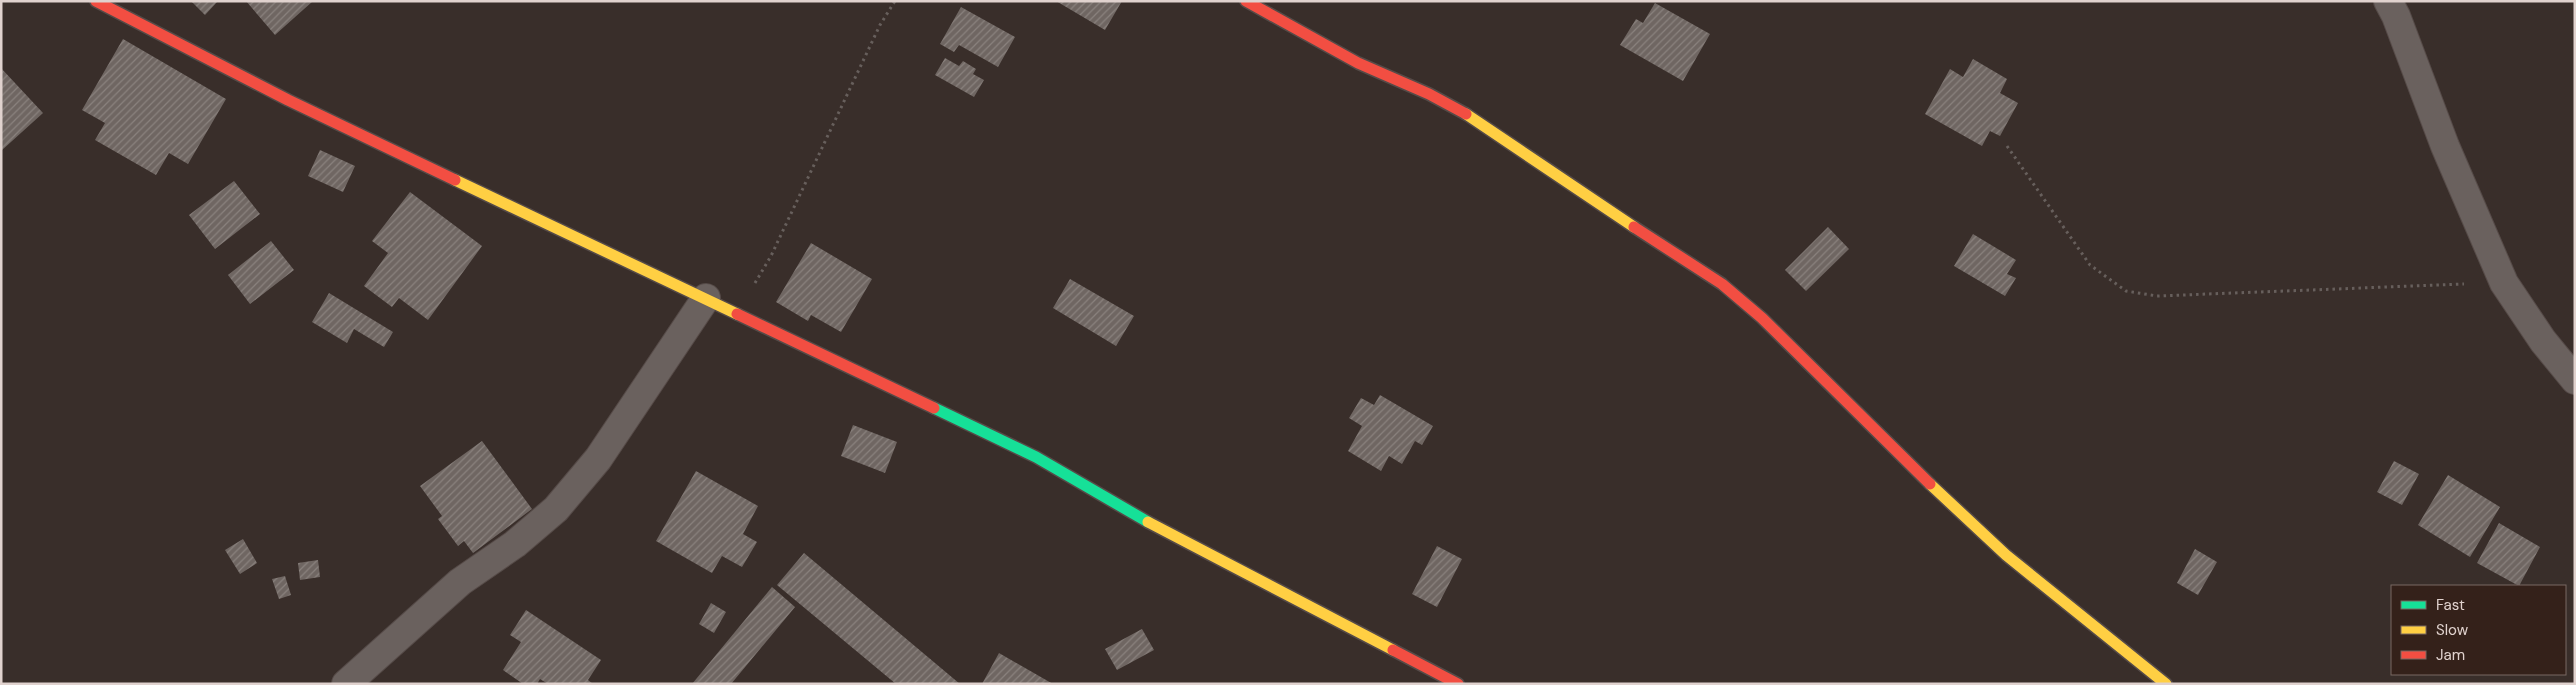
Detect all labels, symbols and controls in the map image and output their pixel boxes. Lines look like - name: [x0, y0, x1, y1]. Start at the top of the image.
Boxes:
- legend: [2391, 585, 2566, 675]
- text: Fast: [2436, 595, 2465, 615]
- text: Slow: [2436, 620, 2469, 640]
- text: Jam: [2436, 645, 2465, 665]

